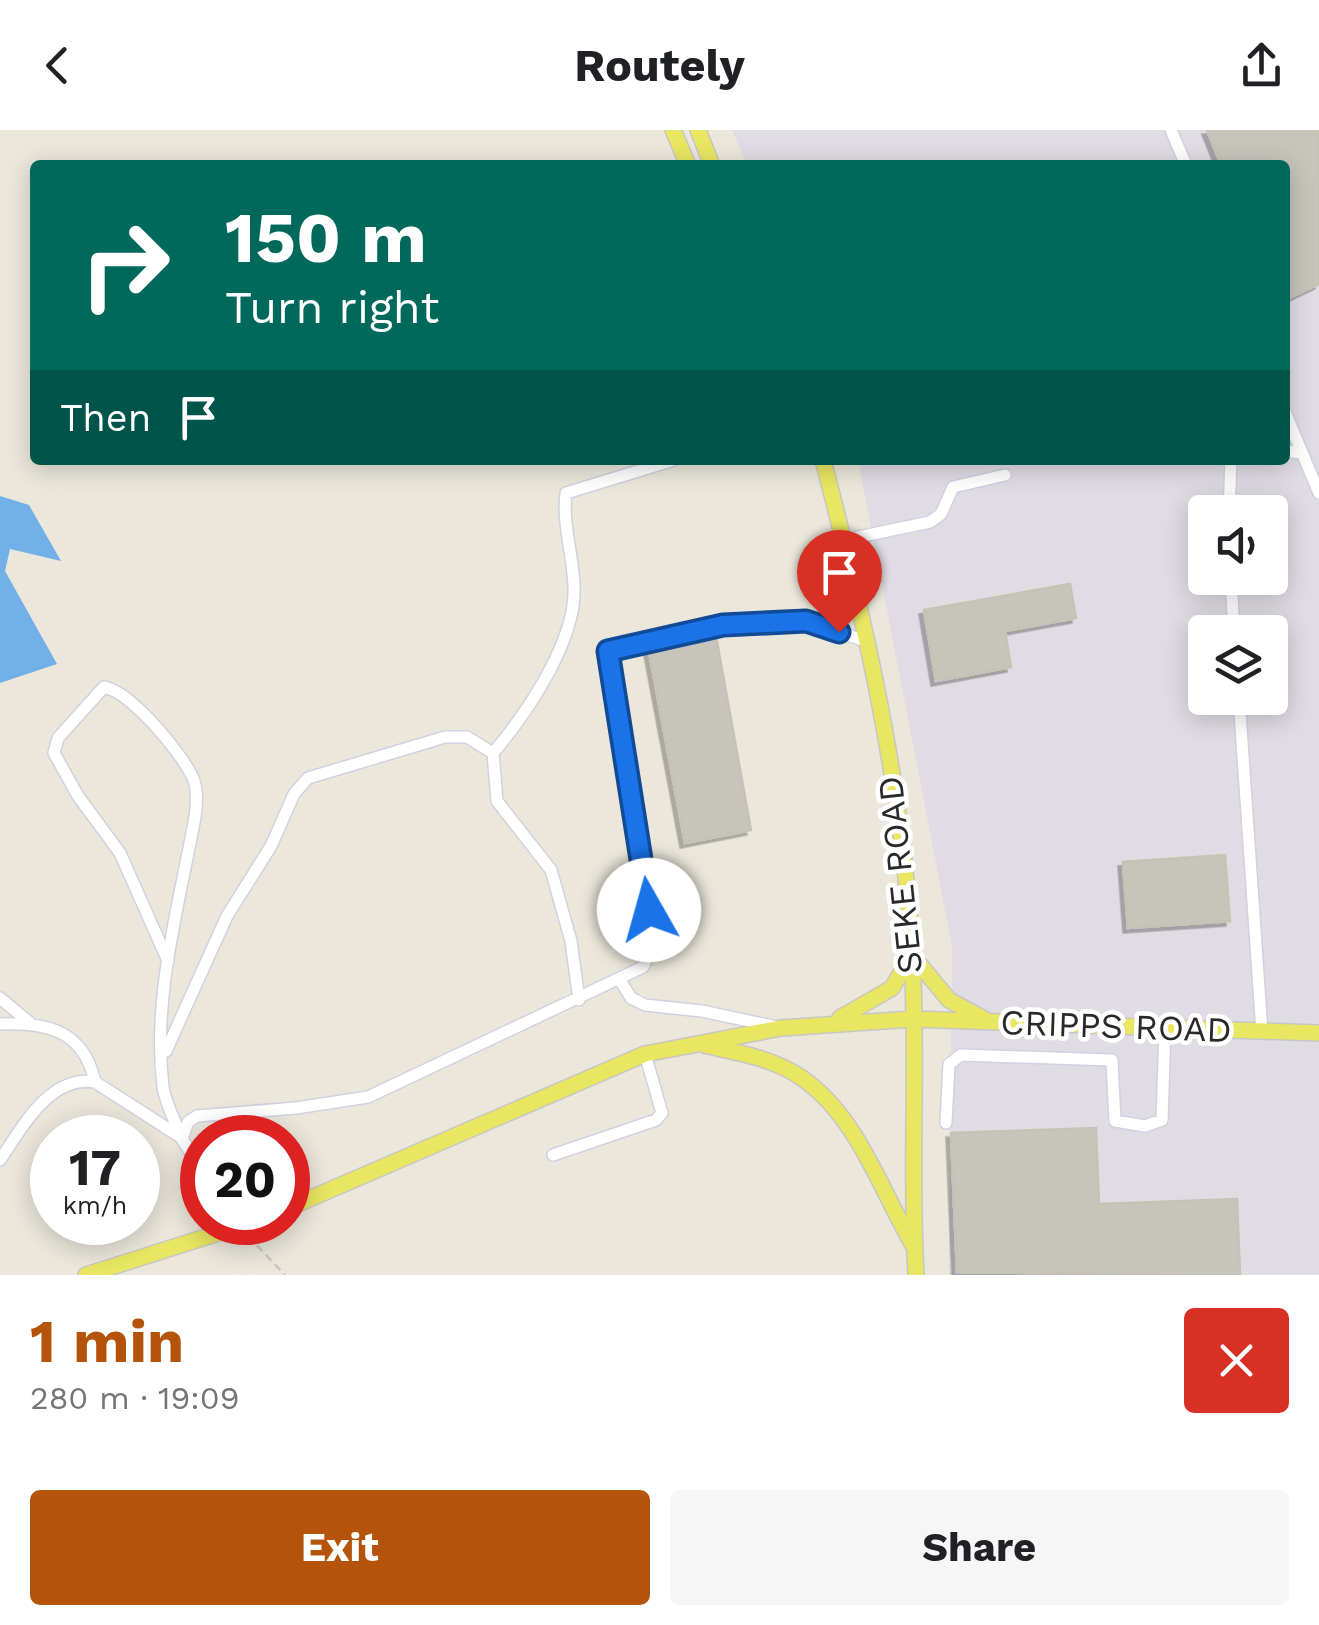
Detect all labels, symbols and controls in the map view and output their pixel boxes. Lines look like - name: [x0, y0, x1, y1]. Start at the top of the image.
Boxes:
- icon: back: [30, 38, 85, 93]
- icon: share: [1234, 38, 1289, 93]
- text: Routely: [574, 39, 745, 92]
- text: 150 m: [225, 197, 427, 279]
- icon: right: [60, 200, 190, 330]
- text: Turn right: [225, 281, 439, 334]
- icon: arrive: [171, 390, 226, 445]
- text: Then: [60, 396, 151, 440]
- map controls: [1188, 495, 1288, 715]
- button: sound: [1188, 495, 1288, 595]
- pin: [797, 530, 882, 633]
- icon: arrive: [812, 545, 867, 600]
- button: layers: [1188, 615, 1288, 715]
- street label: SEKE ROAD: [869, 774, 931, 976]
- position arrow: [597, 858, 701, 962]
- street label: CRIPPS ROAD: [1000, 1001, 1232, 1051]
- speed limit sign: 20: [180, 1115, 310, 1245]
- text: 17: [69, 1138, 121, 1197]
- text: km/h: [63, 1191, 127, 1220]
- text: 1 min: [30, 1306, 184, 1377]
- button: close: [1184, 1308, 1289, 1413]
- text: 280 m · 19:09: [30, 1379, 239, 1417]
- button: Exit: [30, 1490, 650, 1605]
- button: Share: [670, 1490, 1289, 1605]

